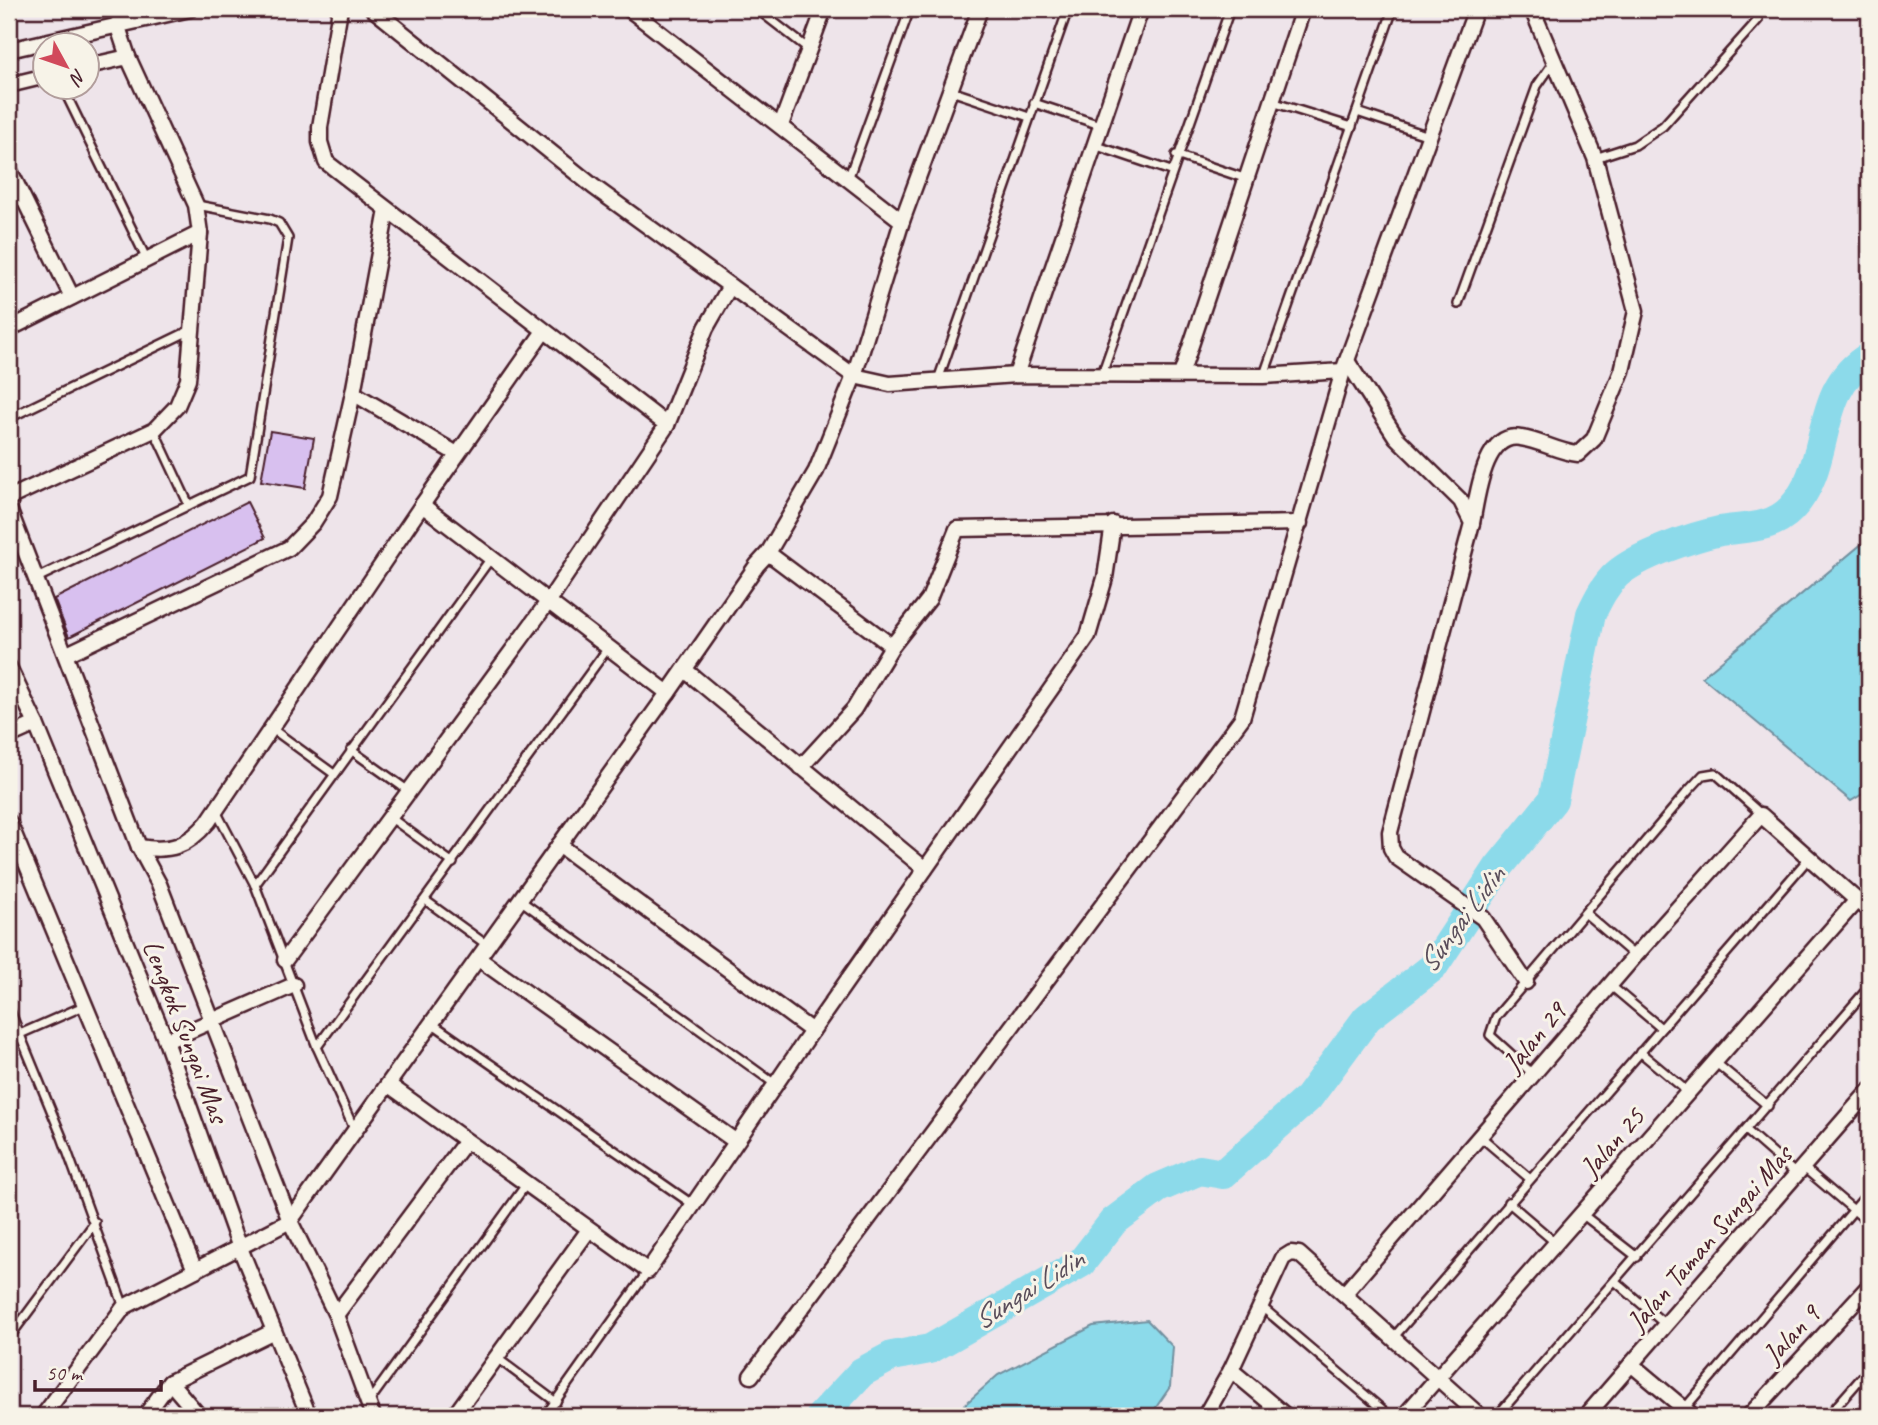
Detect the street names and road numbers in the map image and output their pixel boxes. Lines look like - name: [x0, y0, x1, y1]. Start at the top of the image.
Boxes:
- street label: Lengkok Sungai Mas: [135, 935, 238, 1129]
- street label: Jalan 29: [1493, 993, 1575, 1081]
- street label: Jalan 25: [1571, 1099, 1653, 1186]
- street label: Jalan Taman Sungai Mas: [1618, 1136, 1801, 1339]
- street label: Jalan 9: [1753, 1295, 1829, 1372]

